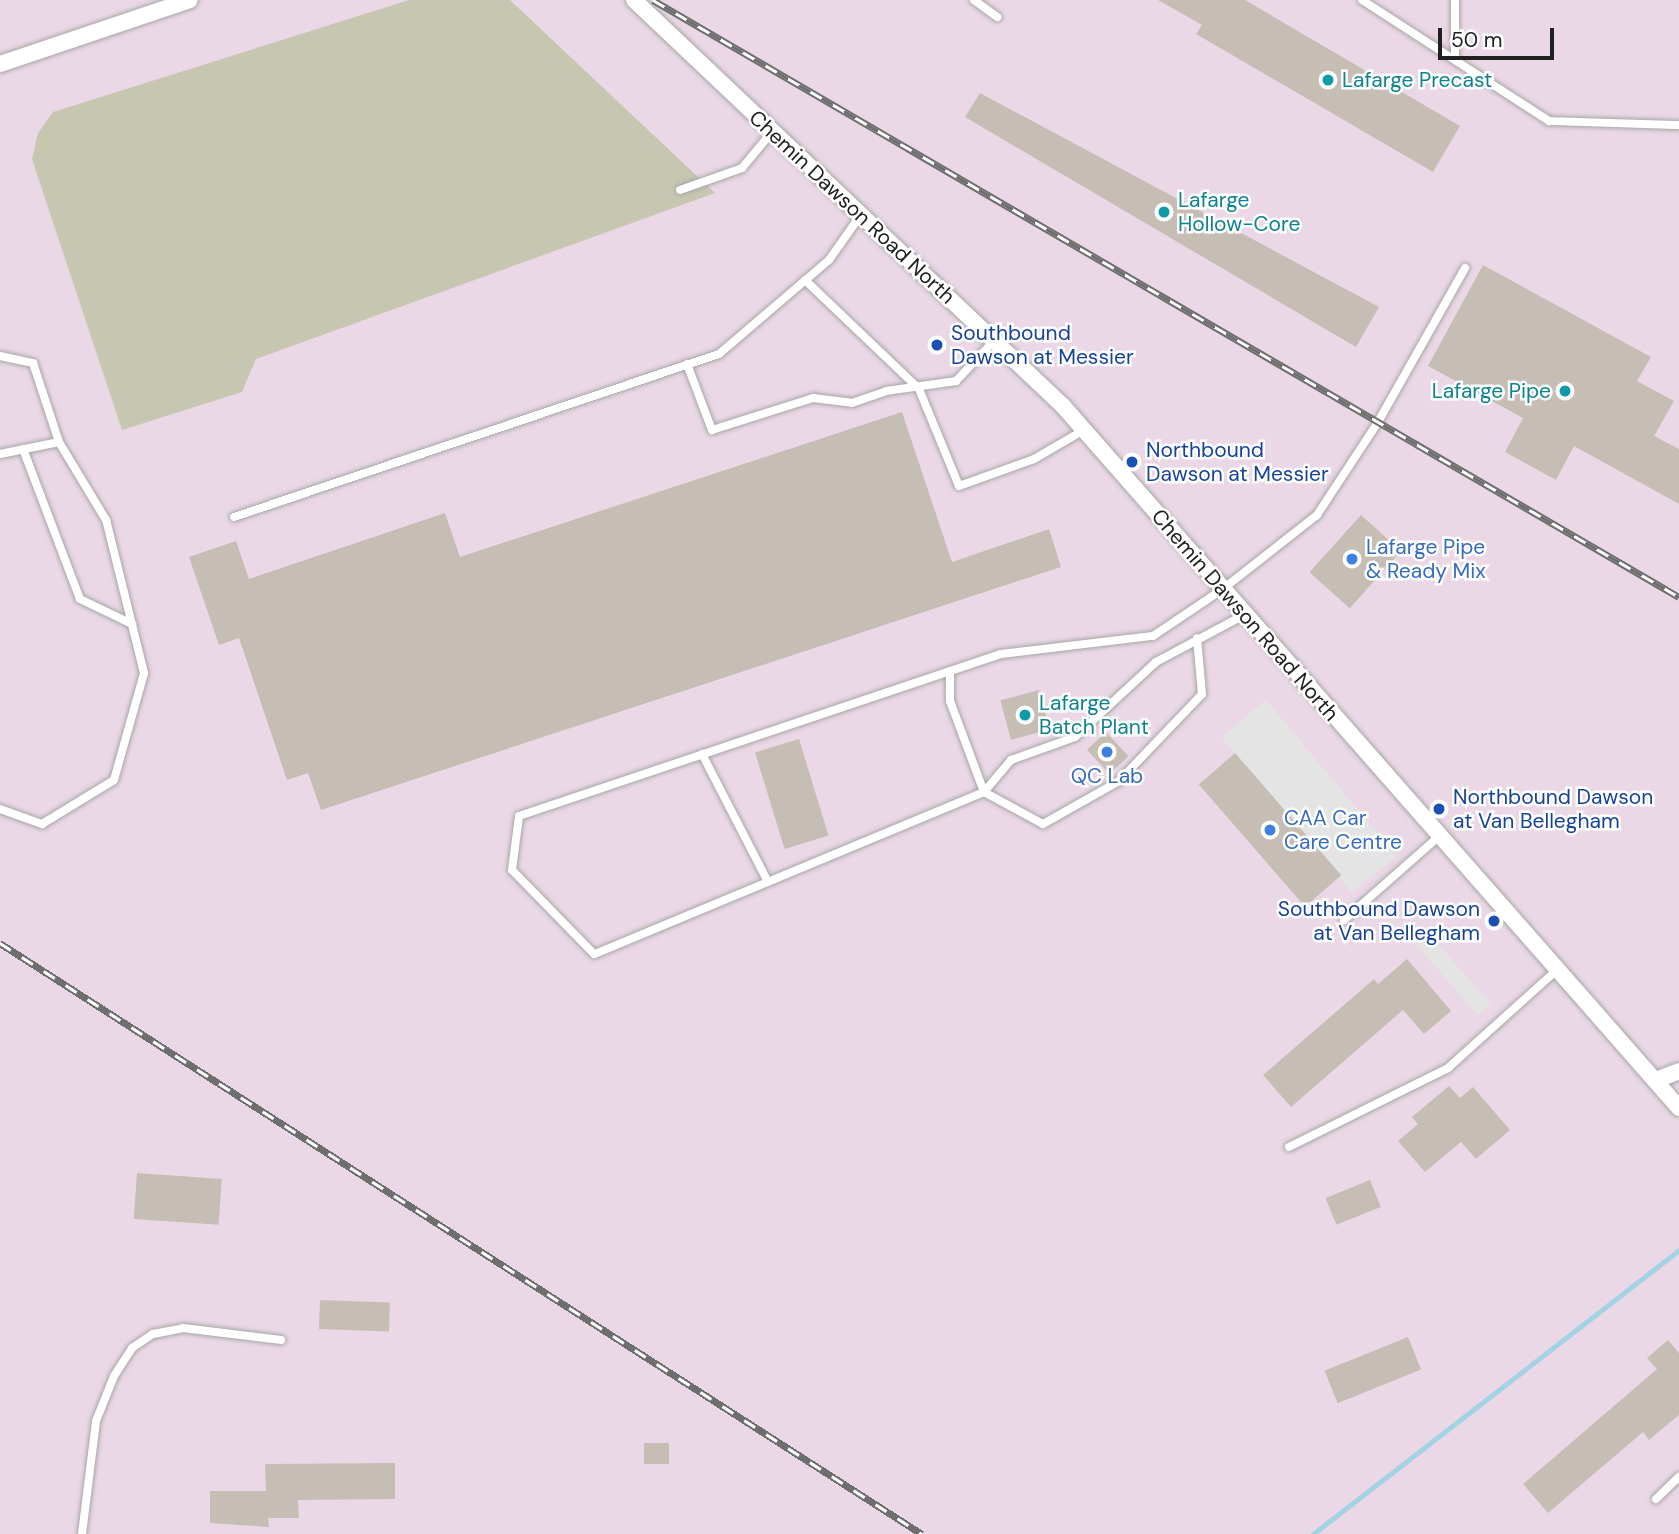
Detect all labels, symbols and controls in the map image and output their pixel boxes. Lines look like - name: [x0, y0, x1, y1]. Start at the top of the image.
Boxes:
- scale bar: [1441, 14, 1556, 58]
- text: 50 m: [1451, 26, 1502, 54]
- place label: Lafarge Precast: [1342, 67, 1492, 93]
- marker: Lafarge Precast: [1320, 72, 1336, 88]
- street label: Chemin Dawson Road North: [744, 105, 960, 309]
- place label: Lafarge Hollow-Core: [1178, 187, 1300, 237]
- marker: Lafarge Hollow-Core: [1156, 204, 1172, 220]
- place label: Southbound Dawson at Messier: [951, 320, 1134, 370]
- marker: Southbound Dawson at Messier: [929, 337, 945, 353]
- place label: Lafarge Pipe: [1432, 378, 1551, 404]
- marker: Lafarge Pipe: [1557, 383, 1573, 399]
- place label: Northbound Dawson at Messier: [1146, 437, 1329, 487]
- marker: Northbound Dawson at Messier: [1124, 454, 1140, 470]
- street label: Chemin Dawson Road North: [1146, 504, 1344, 726]
- place label: Lafarge Pipe & Ready Mix: [1366, 534, 1486, 584]
- marker: Lafarge Pipe & Ready Mix: [1344, 551, 1360, 567]
- place label: Lafarge Batch Plant: [1039, 690, 1149, 740]
- marker: Lafarge Batch Plant: [1017, 707, 1033, 723]
- marker: QC Lab: [1099, 744, 1115, 760]
- place label: QC Lab: [1071, 763, 1143, 789]
- place label: Northbound Dawson at Van Bellegham: [1453, 784, 1653, 834]
- marker: Northbound Dawson at Van Bellegham: [1431, 801, 1447, 817]
- place label: CAA Car Care Centre: [1284, 805, 1402, 855]
- marker: CAA Car Care Centre: [1262, 822, 1278, 838]
- place label: Southbound Dawson at Van Bellegham: [1278, 896, 1480, 946]
- marker: Southbound Dawson at Van Bellegham: [1486, 913, 1502, 929]

